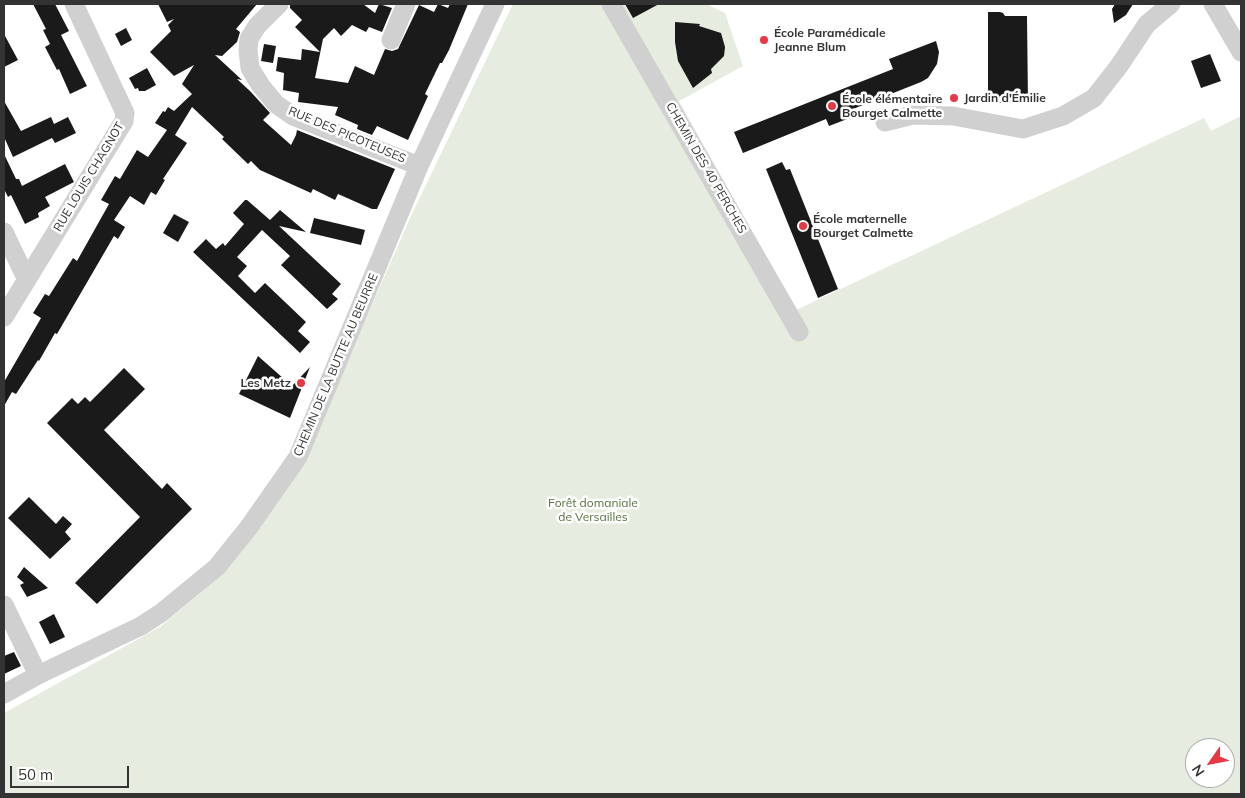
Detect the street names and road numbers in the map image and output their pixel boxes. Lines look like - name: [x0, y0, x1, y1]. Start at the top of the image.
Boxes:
- street label: CHEMIN DES 40 PERCHES: [663, 100, 749, 236]
- street label: RUE DES PICOTEUSES: [286, 104, 408, 166]
- street label: RUE LOUIS CHAGNOT: [51, 120, 127, 234]
- street label: CHEMIN DE LA BUTTE AU BEURRE: [291, 271, 381, 459]

